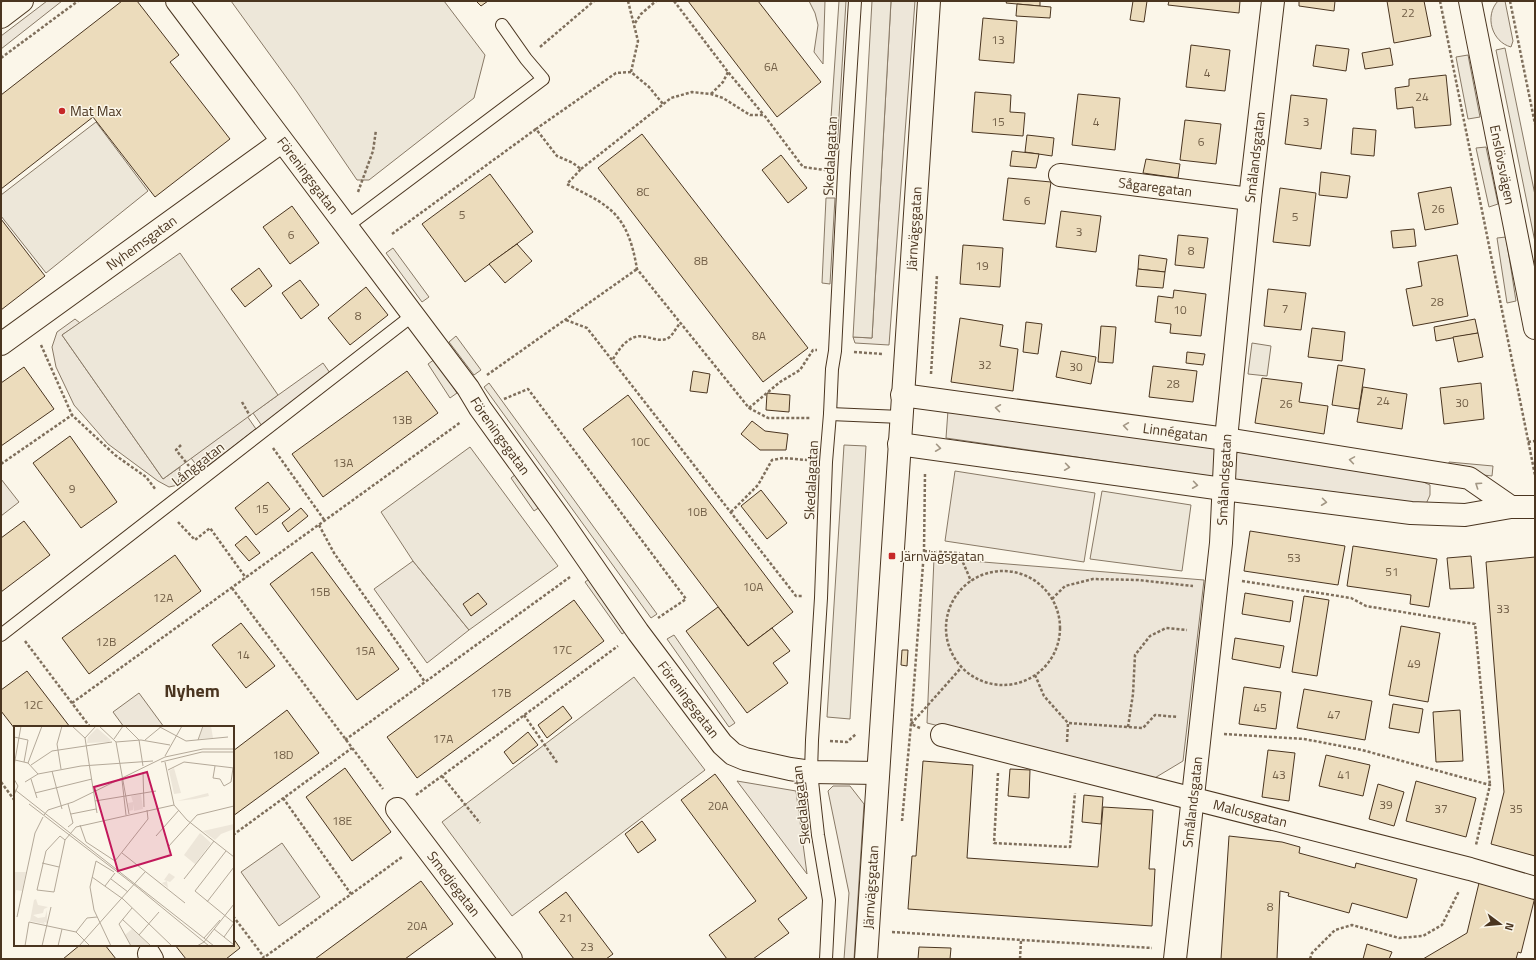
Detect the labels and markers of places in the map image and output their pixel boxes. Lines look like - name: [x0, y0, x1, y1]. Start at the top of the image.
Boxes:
- place label: Mat Max: [70, 100, 123, 121]
- marker: Mat Max: [57, 106, 67, 116]
- place label: Järnvägsgatan: [900, 545, 984, 566]
- marker: Järnvägsgatan: [887, 551, 897, 561]

